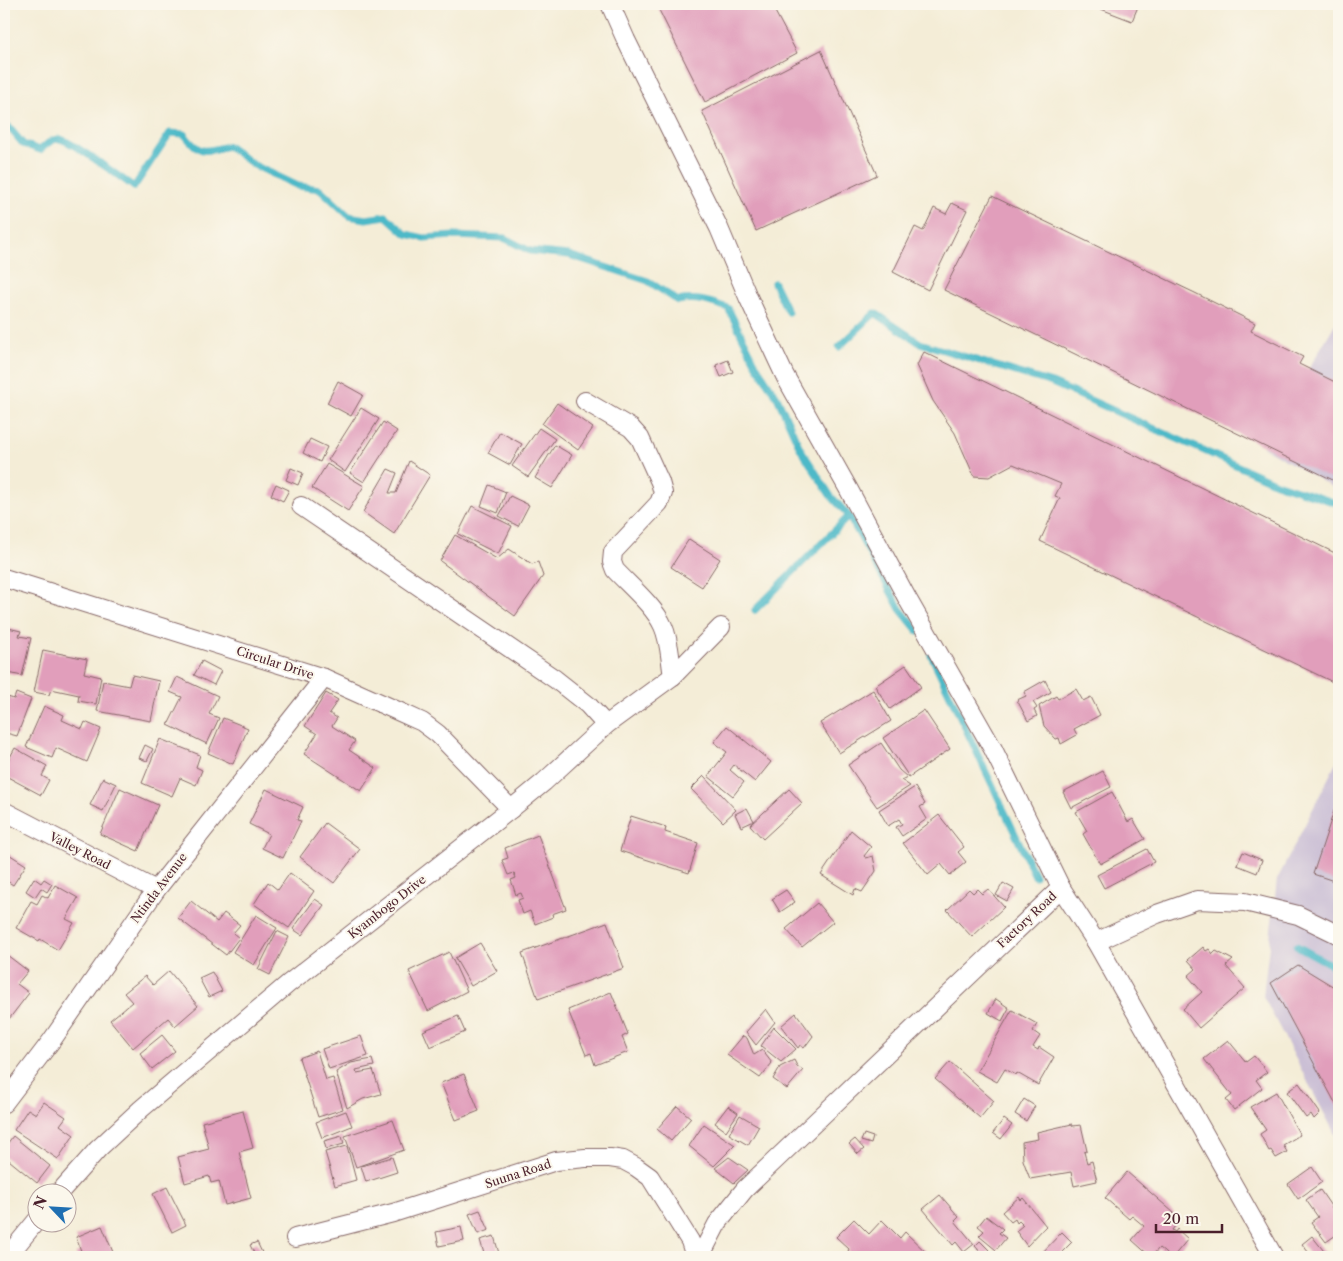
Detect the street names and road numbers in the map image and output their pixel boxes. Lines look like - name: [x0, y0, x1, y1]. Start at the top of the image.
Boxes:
- street label: Circular Drive: [235, 643, 316, 682]
- street label: Valley Road: [46, 828, 114, 873]
- street label: Ntinda Avenue: [127, 849, 190, 926]
- street label: Kyambogo Drive: [345, 871, 429, 942]
- street label: Factory Road: [994, 888, 1060, 951]
- street label: Suuna Road: [483, 1156, 553, 1191]

